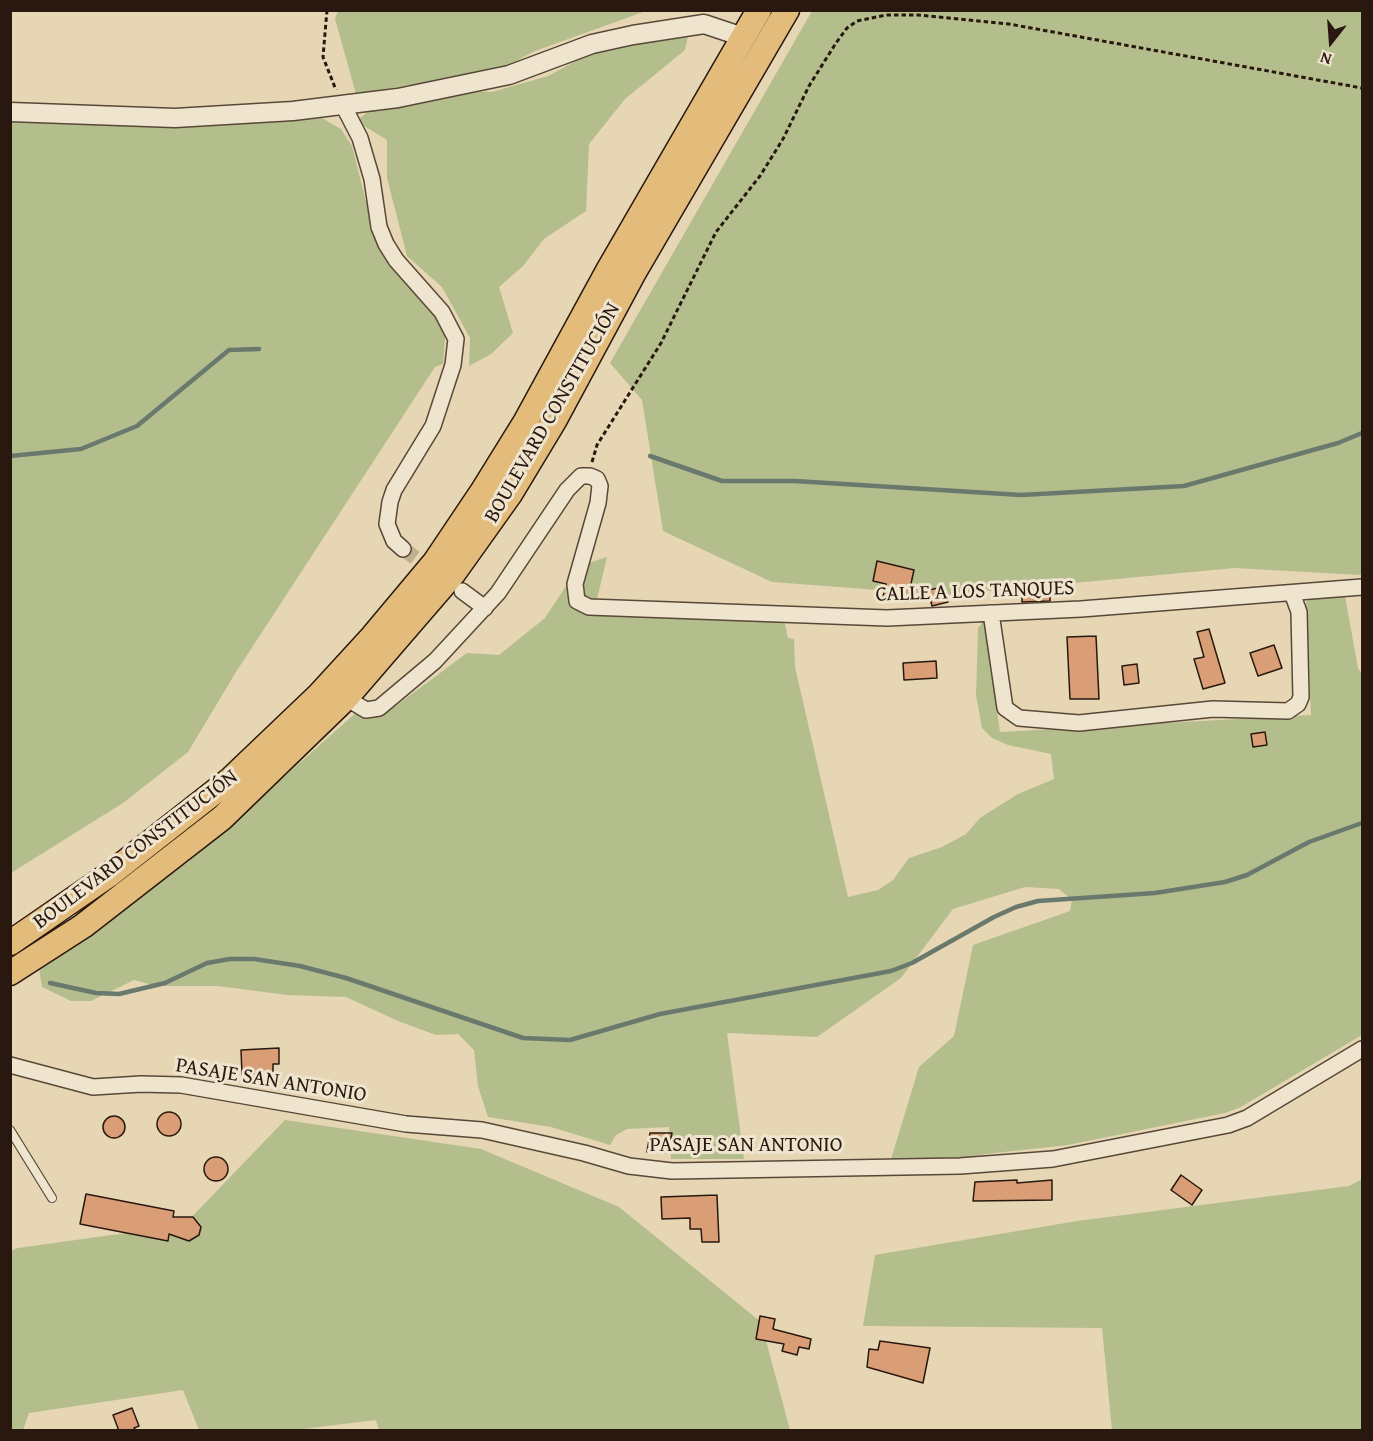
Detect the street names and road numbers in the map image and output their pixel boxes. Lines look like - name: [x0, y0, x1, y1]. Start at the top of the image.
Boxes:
- street label: BOULEVARD CONSTITUCIÓN: [480, 299, 626, 527]
- street label: CALLE A LOS TANQUES: [875, 576, 1075, 608]
- street label: BOULEVARD CONSTITUCIÓN: [29, 765, 243, 935]
- street label: PASAJE SAN ANTONIO: [174, 1053, 368, 1109]
- street label: PASAJE SAN ANTONIO: [650, 1133, 842, 1159]

